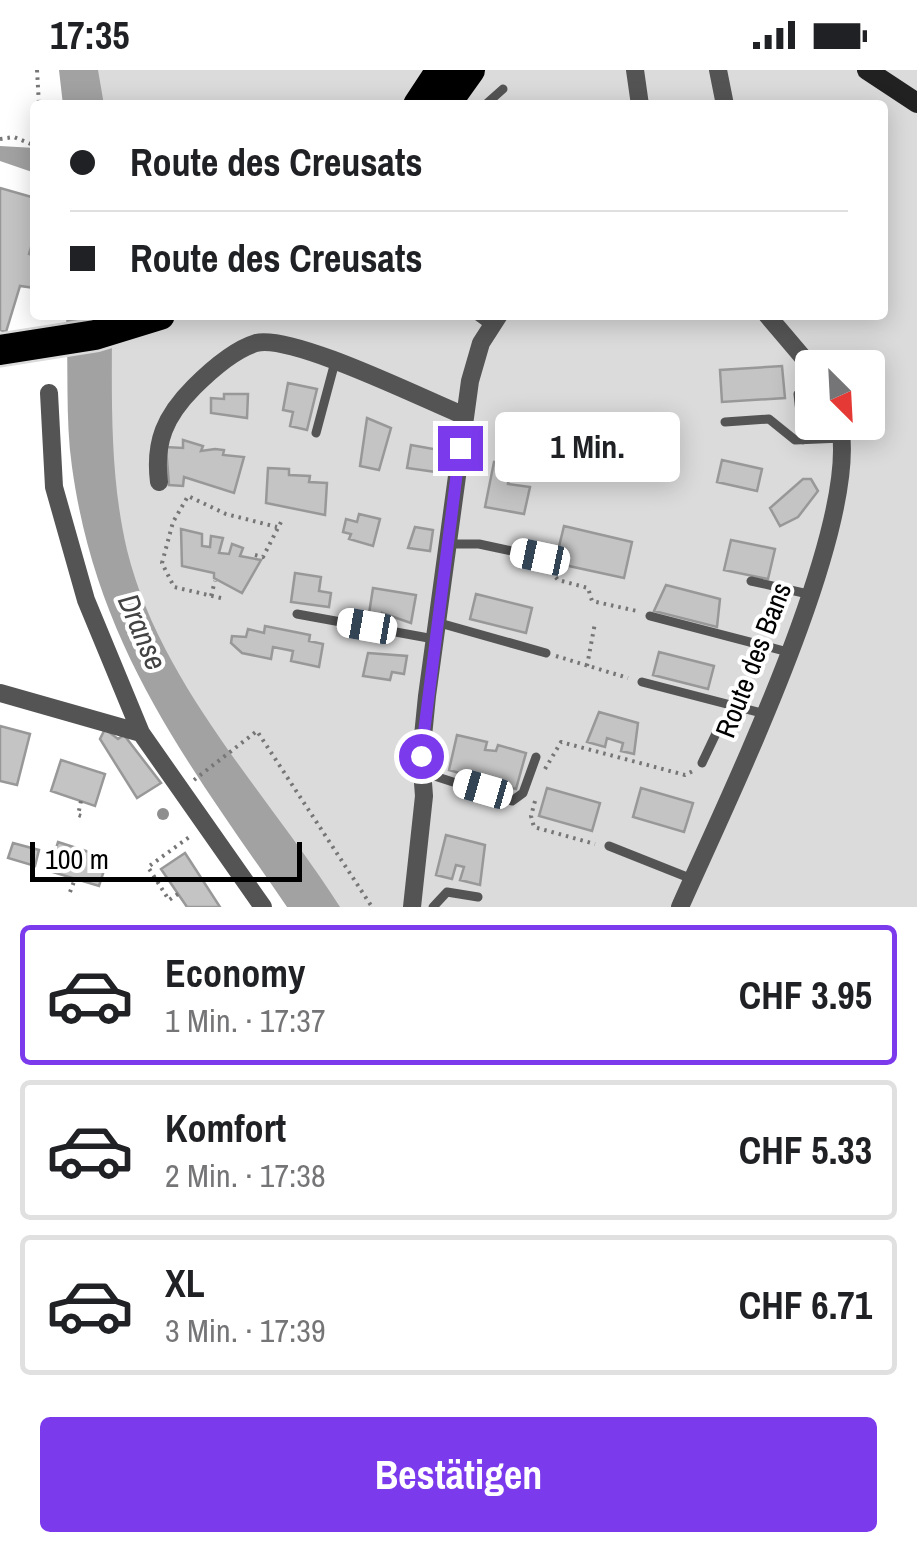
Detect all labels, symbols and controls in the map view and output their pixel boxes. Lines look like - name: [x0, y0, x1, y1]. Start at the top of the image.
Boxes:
- text: 17:35: [50, 10, 130, 61]
- text: Route des Creusats: [130, 137, 423, 188]
- text: Route des Creusats: [130, 233, 423, 284]
- north arrow: [795, 350, 885, 440]
- map controls: [795, 350, 885, 440]
- callout: 1 Min.: [495, 413, 680, 483]
- text: 1 Min.: [550, 425, 625, 468]
- route end: [438, 426, 483, 471]
- car: [508, 536, 572, 578]
- street label: Route des Bans: [706, 577, 800, 743]
- water label: Dranse: [109, 587, 177, 676]
- car: [335, 606, 399, 646]
- route start: [399, 734, 444, 779]
- car: [450, 766, 516, 812]
- scale bar: [30, 837, 302, 881]
- text: 100 m: [45, 840, 109, 878]
- text: Economy: [165, 948, 305, 999]
- icon: car: [45, 950, 135, 1040]
- text: CHF 3.95: [739, 970, 872, 1021]
- text: 1 Min. · 17:37: [165, 999, 325, 1042]
- text: Komfort: [165, 1103, 286, 1154]
- icon: car: [45, 1105, 135, 1195]
- text: CHF 5.33: [739, 1125, 872, 1176]
- text: 2 Min. · 17:38: [165, 1154, 325, 1197]
- text: XL: [165, 1258, 205, 1309]
- icon: car: [45, 1260, 135, 1350]
- text: CHF 6.71: [739, 1280, 872, 1331]
- text: 3 Min. · 17:39: [165, 1309, 325, 1352]
- button: Bestätigen: [40, 1417, 877, 1532]

